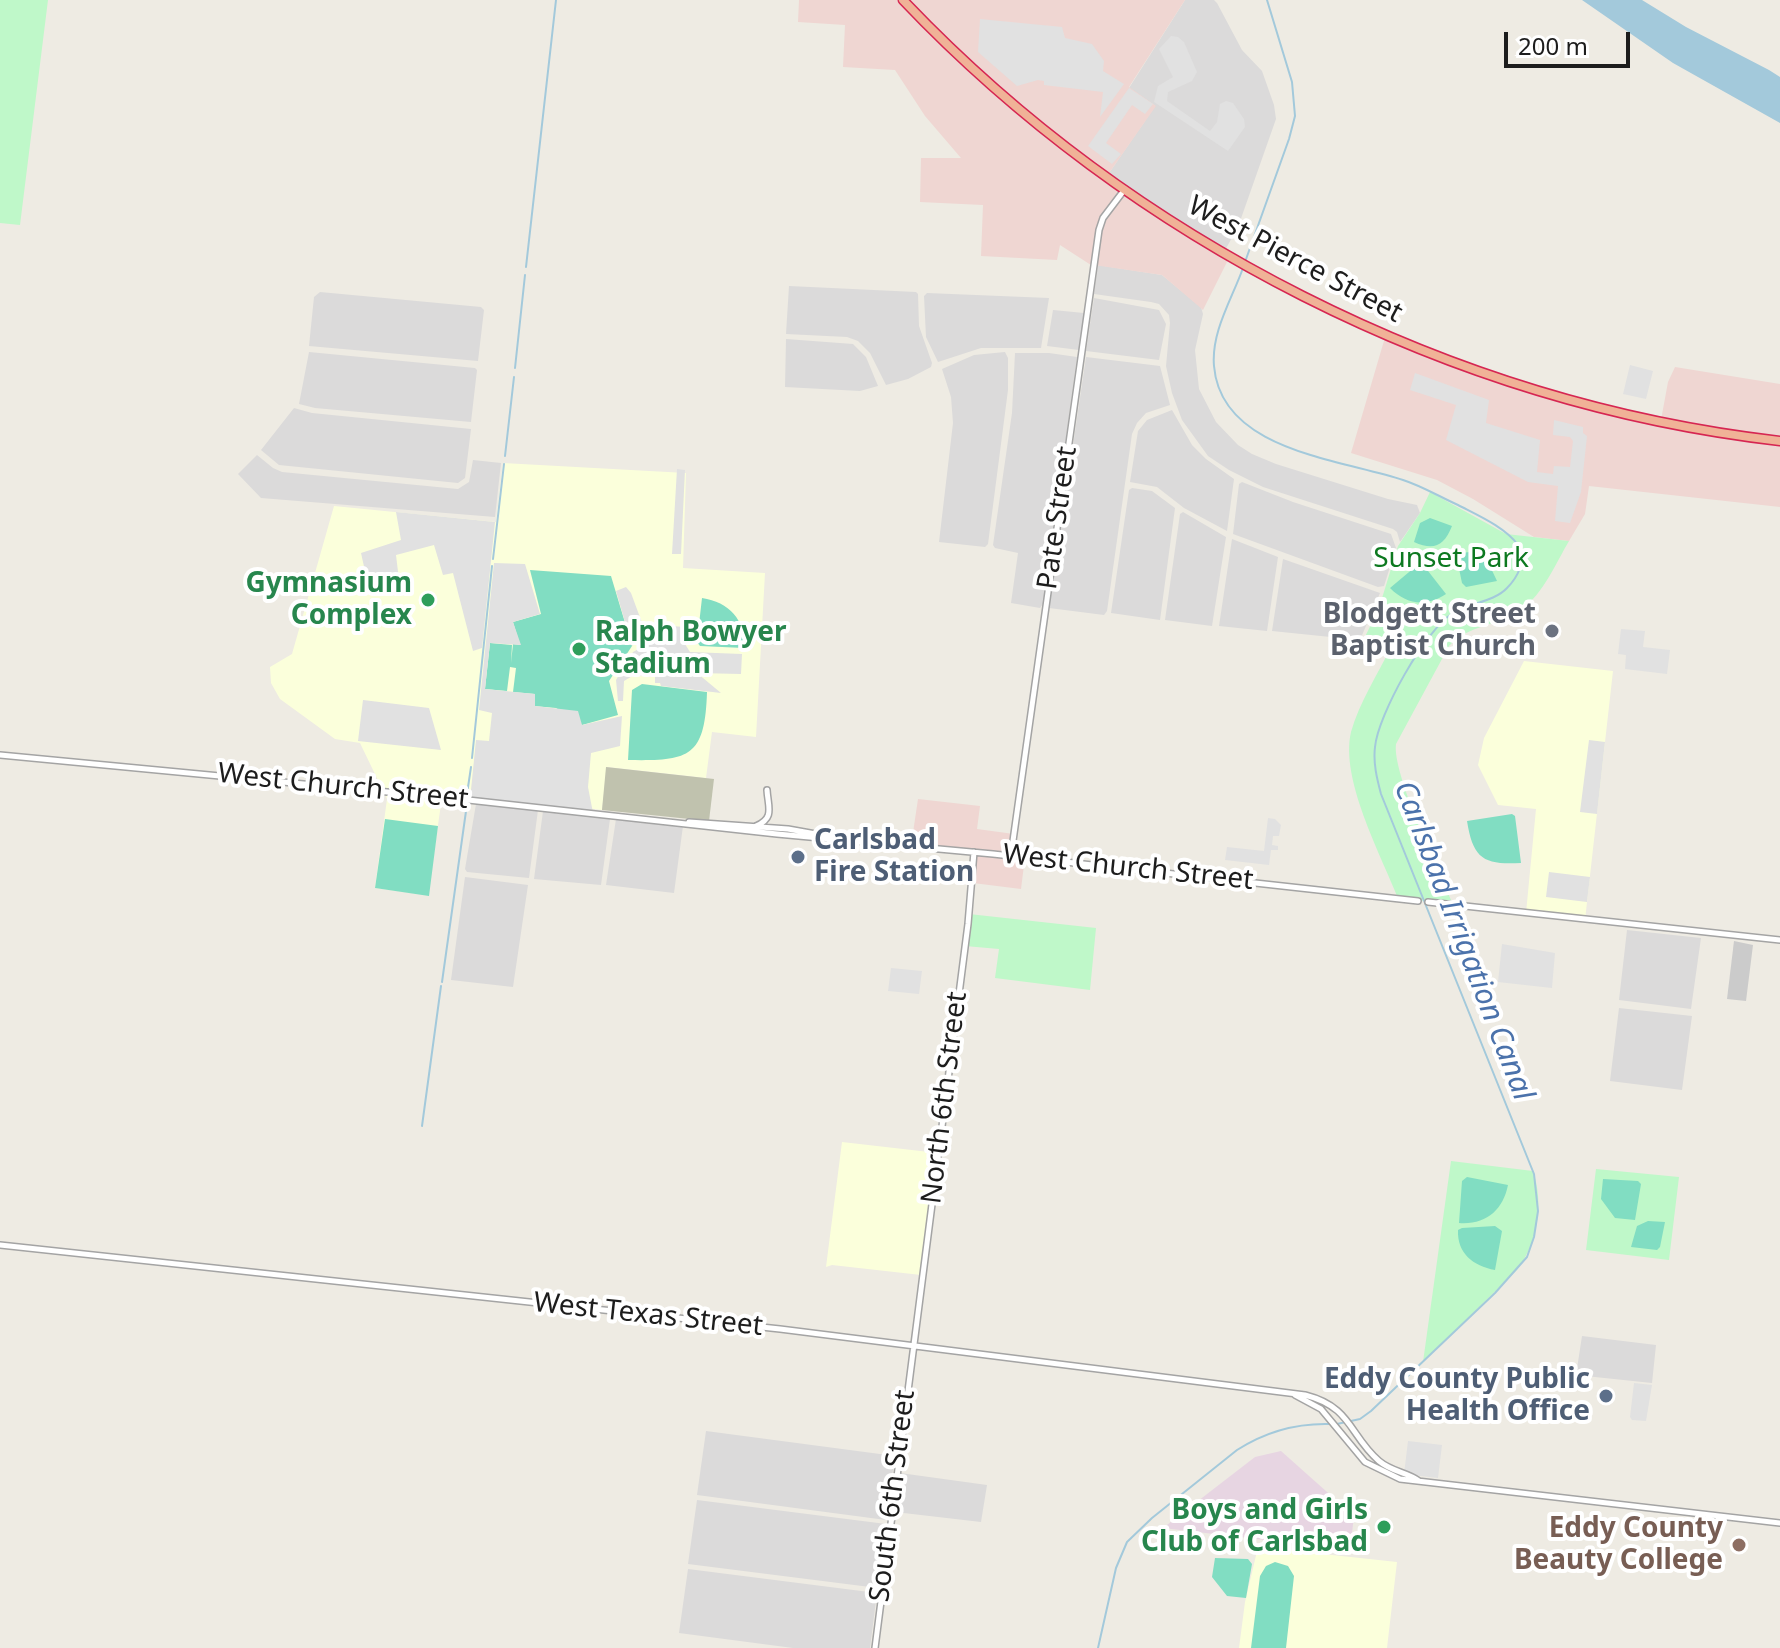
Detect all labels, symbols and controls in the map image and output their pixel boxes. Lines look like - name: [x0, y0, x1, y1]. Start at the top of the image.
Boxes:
- scale bar: [1508, 16, 1634, 66]
- text: 200 m: [1518, 29, 1588, 62]
- street label: West Pierce Street: [1182, 189, 1408, 331]
- street label: Pate Street: [1031, 444, 1085, 592]
- park label: Sunset Park: [1373, 542, 1529, 576]
- place label: Gymnasium Complex: [246, 567, 412, 633]
- marker: Gymnasium Complex: [419, 591, 437, 609]
- place label: Blodgett Street Baptist Church: [1323, 598, 1536, 664]
- place label: Ralph Bowyer Stadium: [595, 616, 786, 682]
- marker: Blodgett Street Baptist Church: [1543, 622, 1561, 640]
- marker: Ralph Bowyer Stadium: [570, 640, 588, 658]
- street label: West Church Street: [216, 757, 470, 817]
- water label: Carlsbad Irrigation Canal: [1385, 776, 1541, 1106]
- place label: Carlsbad Fire Station: [814, 824, 974, 890]
- street label: West Church Street: [1001, 838, 1255, 898]
- marker: Carlsbad Fire Station: [789, 848, 807, 866]
- street label: North 6th Street: [915, 990, 975, 1206]
- street label: West Texas Street: [532, 1286, 764, 1344]
- place label: Eddy County Public Health Office: [1324, 1363, 1590, 1429]
- marker: Eddy County Public Health Office: [1597, 1387, 1615, 1405]
- street label: South 6th Street: [863, 1388, 923, 1604]
- place label: Boys and Girls Club of Carlsbad: [1141, 1494, 1368, 1560]
- place label: Eddy County Beauty College: [1514, 1512, 1723, 1578]
- marker: Boys and Girls Club of Carlsbad: [1375, 1518, 1393, 1536]
- marker: Eddy County Beauty College: [1730, 1536, 1748, 1554]

